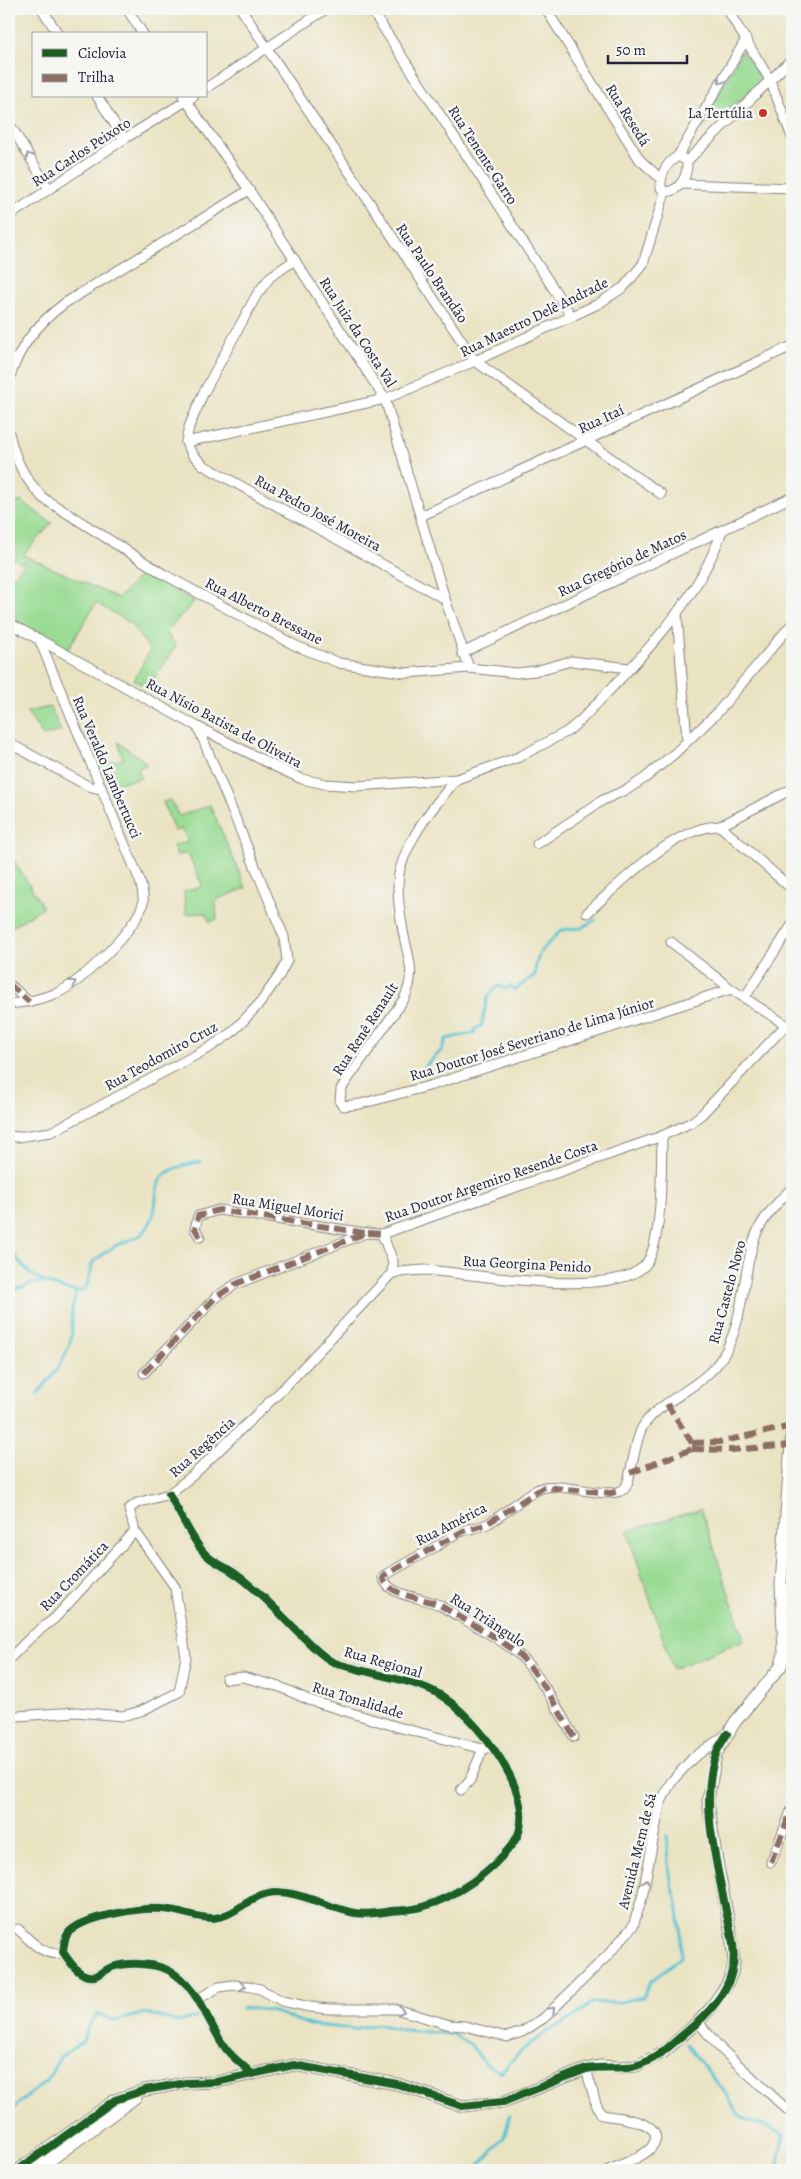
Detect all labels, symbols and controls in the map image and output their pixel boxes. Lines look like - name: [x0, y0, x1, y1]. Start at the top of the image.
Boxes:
- legend: [32, 32, 208, 98]
- scale bar: [608, 32, 687, 64]
- text: 50 m: [616, 40, 646, 60]
- text: Ciclovia: [78, 43, 126, 63]
- text: Trilha: [78, 67, 114, 87]
- one-way arrow: [718, 75, 728, 84]
- street label: Rua Resedá: [601, 80, 655, 150]
- street label: Rua Tenente Garro: [443, 102, 523, 208]
- place label: La Tertúlia: [688, 103, 753, 123]
- marker: La Tertúlia: [757, 107, 769, 119]
- street label: Rua Carlos Peixoto: [28, 112, 134, 192]
- one-way arrow: [25, 153, 35, 162]
- street label: Rua Paulo Brandão: [391, 219, 473, 327]
- street label: Rua Maestro Delê Andrade: [456, 272, 612, 362]
- street label: Rua Juiz da Costa Val: [315, 273, 401, 391]
- street label: Rua Itaí: [575, 400, 627, 438]
- street label: Rua Pedro José Moreira: [251, 470, 385, 556]
- street label: Rua Gregório de Matos: [554, 524, 690, 602]
- street label: Rua Alberto Bressane: [202, 573, 326, 649]
- street label: Rua Nísio Batista de Oliveira: [142, 673, 306, 773]
- street label: Rua Veraldo Lambertucci: [68, 693, 146, 841]
- street label: Rua Renê Renault: [327, 978, 403, 1080]
- one-way arrow: [67, 979, 76, 989]
- street label: Rua Doutor José Severiano de Lima Júnior: [407, 992, 657, 1086]
- street label: Rua Teodomiro Cruz: [101, 1017, 221, 1095]
- street label: Rua Doutor Argemiro Resende Costa: [382, 1135, 600, 1227]
- street label: Rua Miguel Morici: [231, 1188, 345, 1226]
- street label: Rua Castelo Novo: [704, 1238, 750, 1346]
- street label: Rua Georgina Penido: [462, 1251, 592, 1277]
- street label: Rua Regência: [165, 1412, 239, 1482]
- street label: Rua América: [412, 1497, 490, 1551]
- street label: Rua Cromática: [35, 1536, 113, 1616]
- street label: Rua Triângulo: [446, 1588, 530, 1652]
- street label: Rua Regional: [342, 1641, 425, 1683]
- street label: Rua Tonalidade: [310, 1677, 406, 1723]
- street label: Avenida Mem de Sá: [613, 1791, 661, 1912]
- one-way arrow: [640, 1878, 650, 1887]
- one-way arrow: [239, 1980, 247, 1991]
- one-way arrow: [397, 2005, 406, 2016]
- one-way arrow: [546, 2007, 555, 2016]

